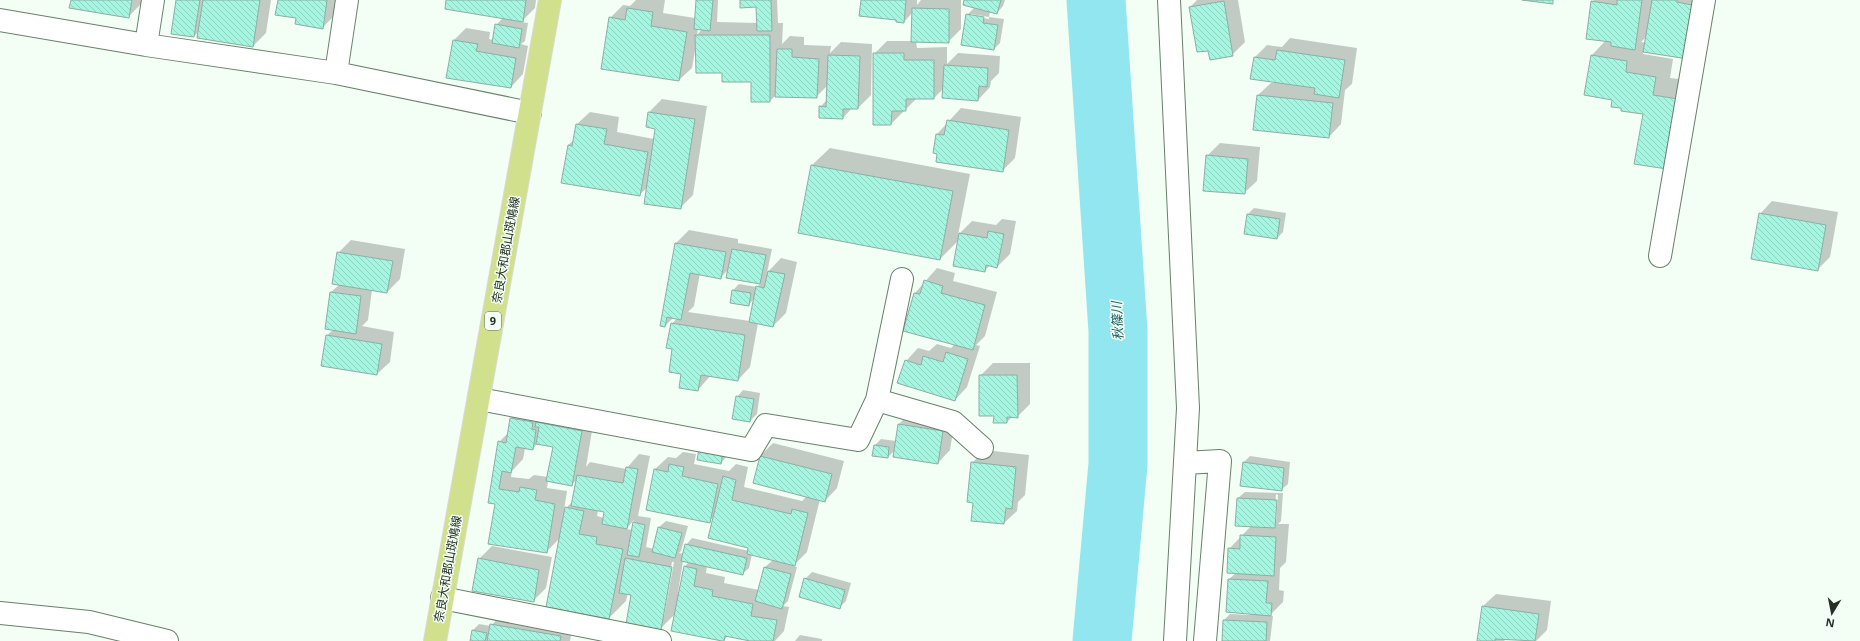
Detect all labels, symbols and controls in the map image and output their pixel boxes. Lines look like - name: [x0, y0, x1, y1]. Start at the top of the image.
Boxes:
- street label: 奈良大和郡山斑鳩線: [488, 195, 523, 305]
- water label: 秋篠川: [1107, 299, 1127, 341]
- road number: 9: [485, 312, 501, 330]
- street label: 奈良大和郡山斑鳩線: [430, 514, 465, 624]
- north arrow: [1812, 593, 1852, 633]
- text: N: [1824, 615, 1836, 632]

